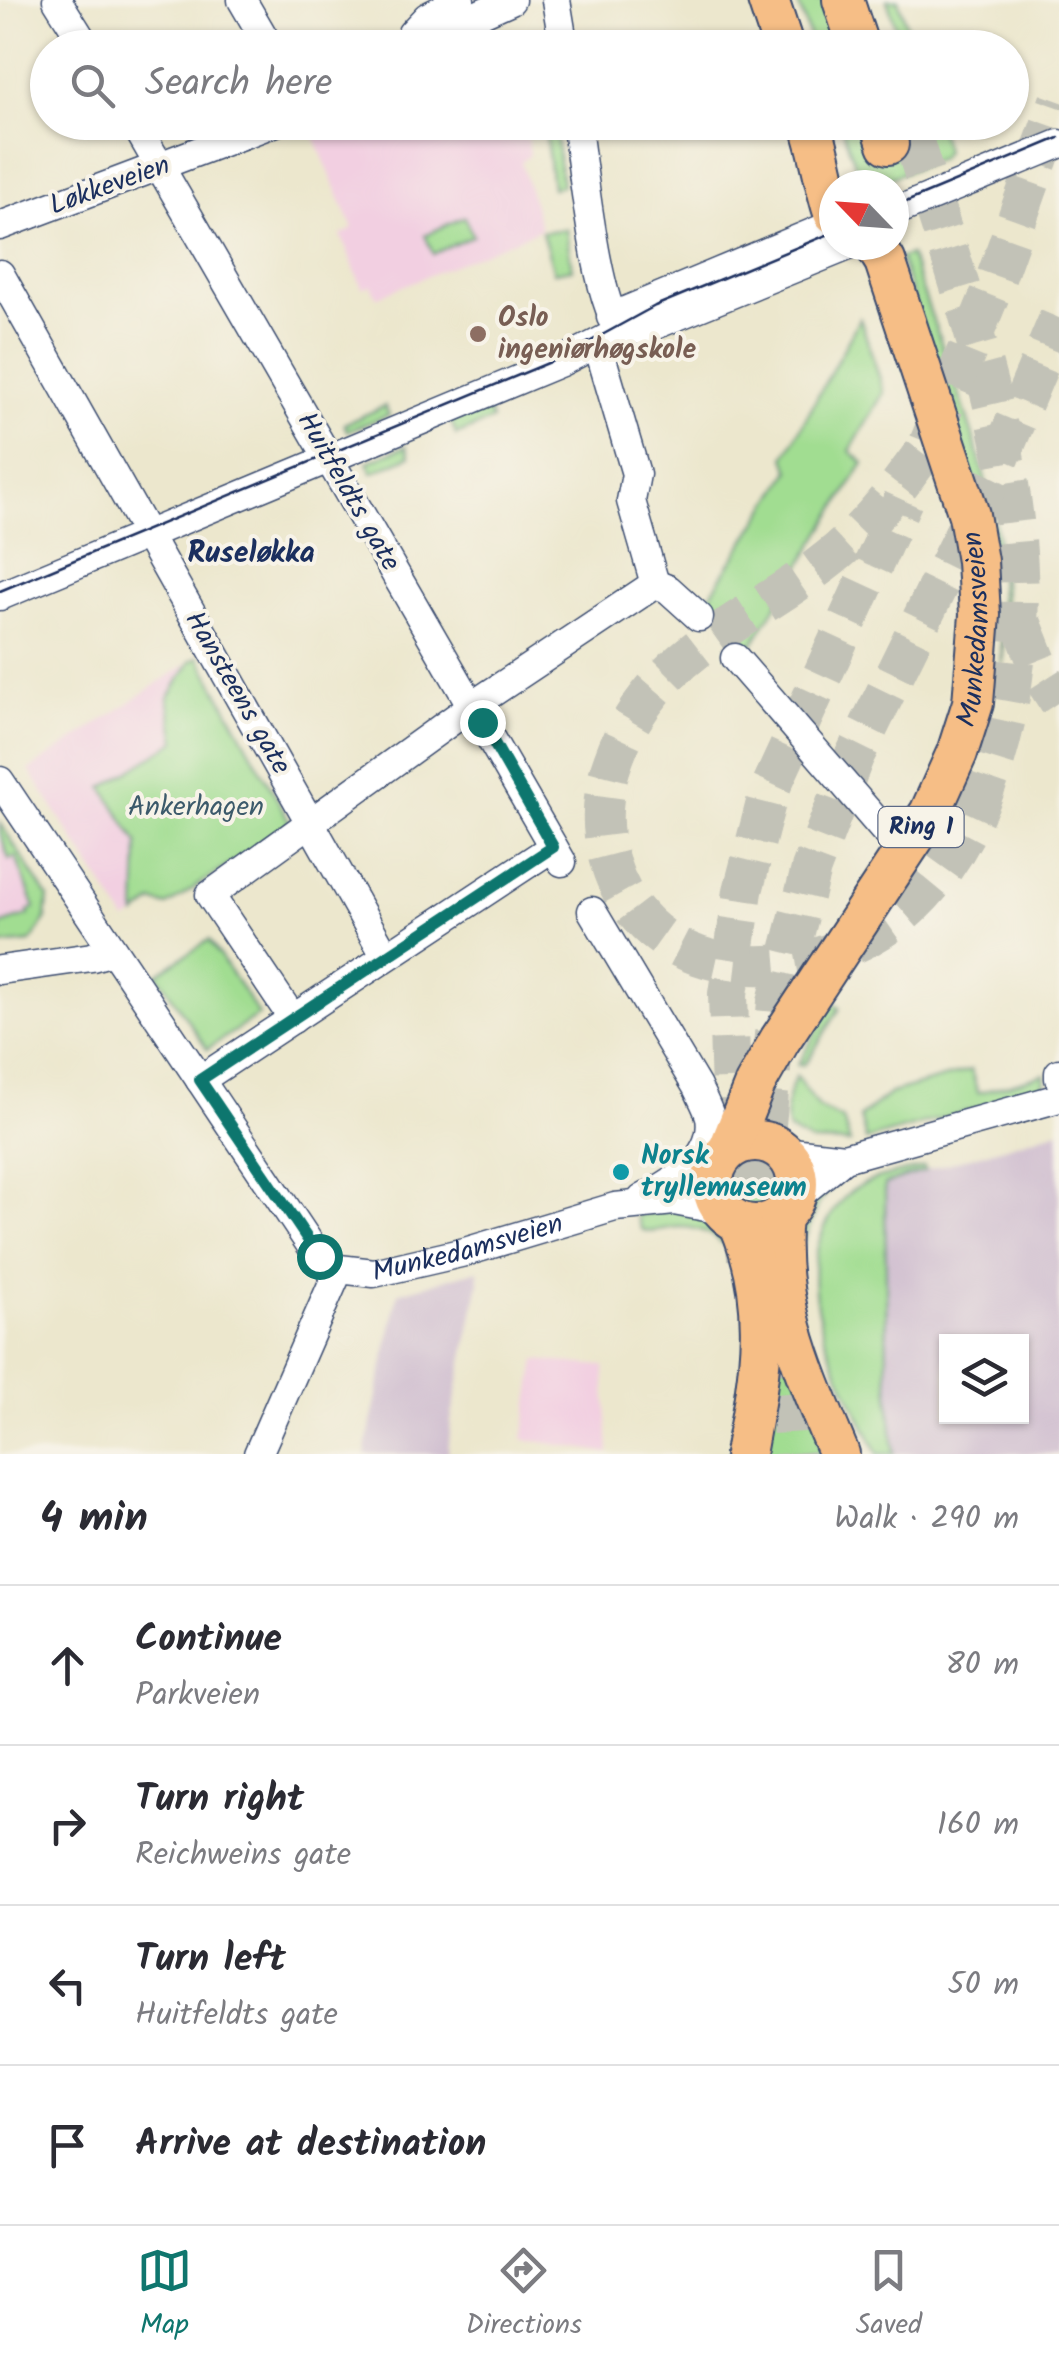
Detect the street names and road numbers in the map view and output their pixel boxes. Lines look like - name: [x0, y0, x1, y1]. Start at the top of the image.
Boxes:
- street label: Løkkeveien: [43, 143, 177, 229]
- street label: Huitfeldts gate: [284, 404, 412, 580]
- street label: Munkedamsveien: [944, 528, 1003, 733]
- street label: Hansteens gate: [172, 603, 302, 784]
- road number: Ring 1: [878, 807, 964, 847]
- street label: Munkedamsveien: [368, 1201, 569, 1295]

